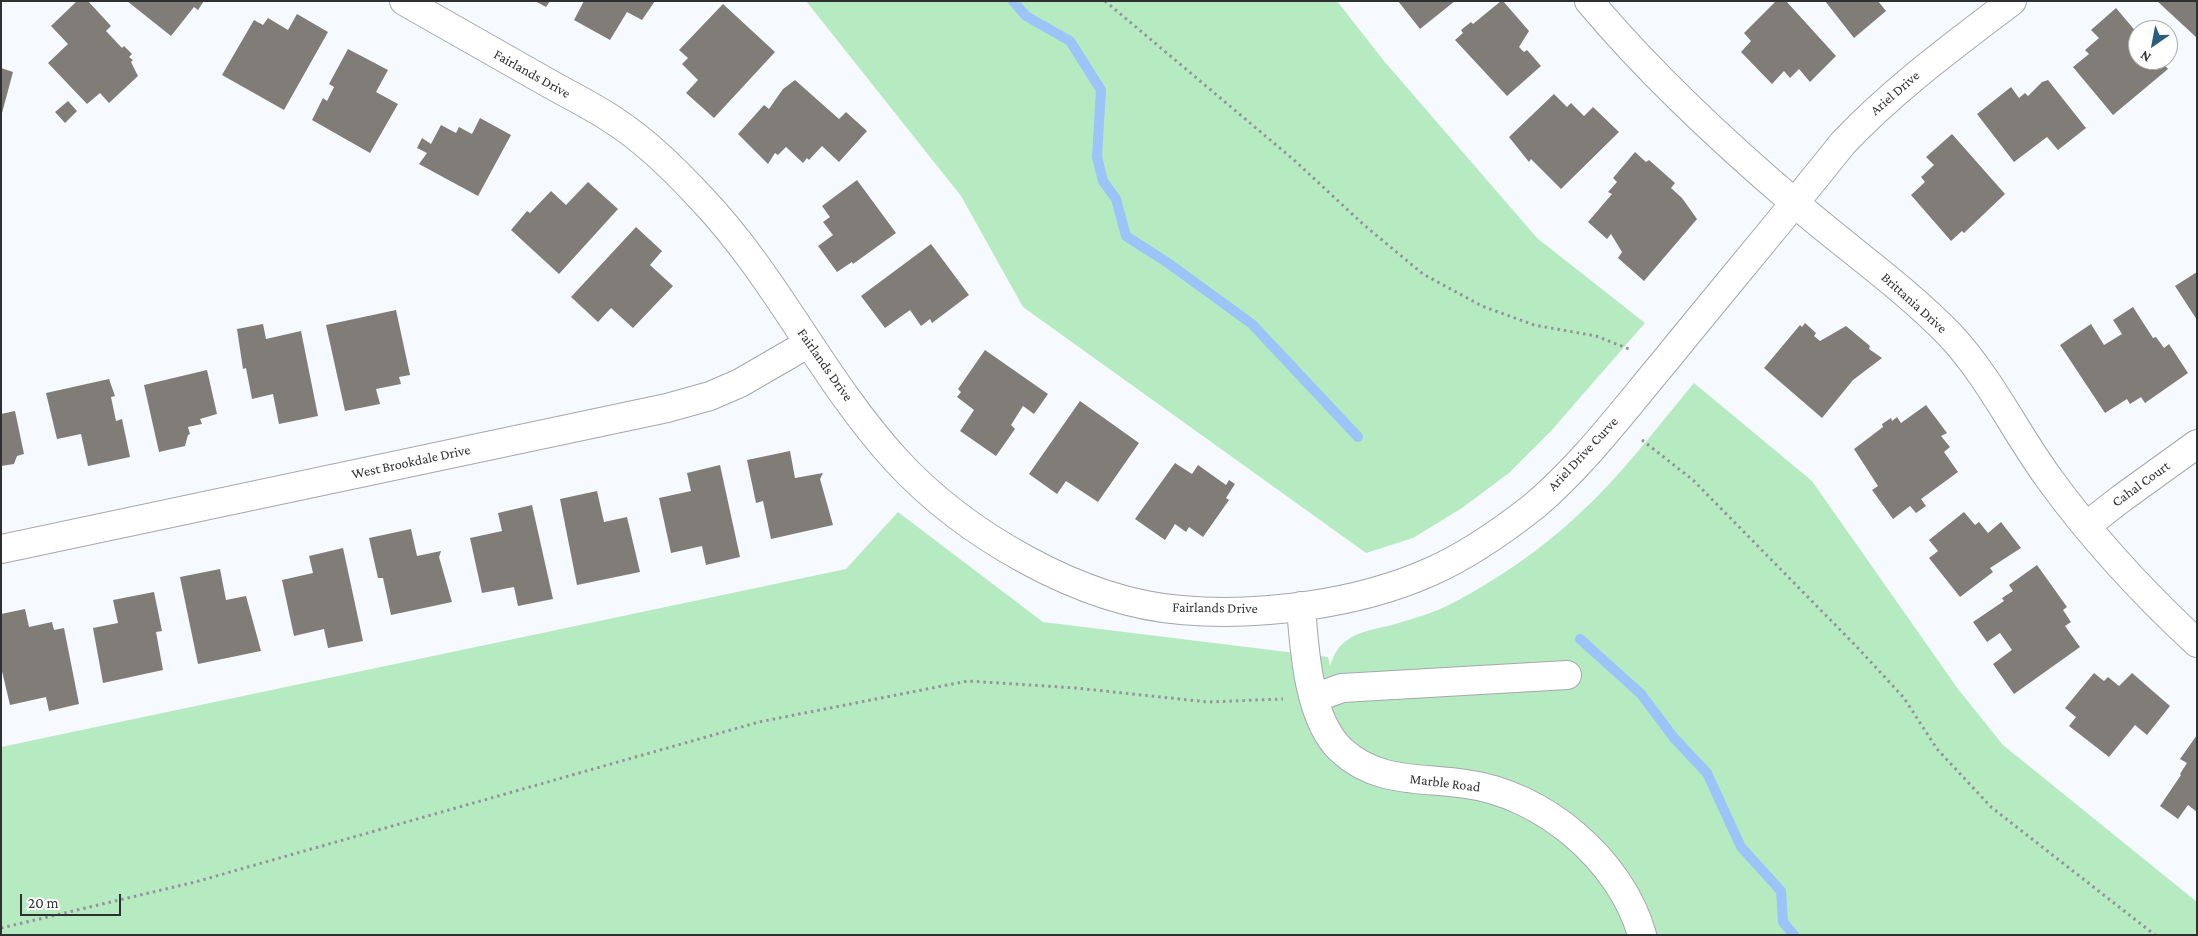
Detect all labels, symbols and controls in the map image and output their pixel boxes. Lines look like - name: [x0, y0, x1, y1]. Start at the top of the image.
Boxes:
- north arrow: [2128, 20, 2178, 70]
- street label: Fairlands Drive: [491, 46, 573, 102]
- text: N: [2137, 47, 2154, 66]
- street label: Ariel Drive: [1867, 67, 1923, 119]
- street label: Brittania Drive: [1878, 269, 1950, 337]
- street label: Fairlands Drive: [794, 325, 856, 405]
- street label: Ariel Drive Curve: [1544, 413, 1622, 495]
- street label: West Brookdale Drive: [350, 441, 472, 483]
- street label: Cahal Court: [2109, 457, 2173, 511]
- street label: Fairlands Drive: [1172, 599, 1258, 617]
- street label: Marble Road: [1409, 770, 1481, 796]
- scale bar: [22, 884, 124, 916]
- text: 20 m: [28, 895, 59, 911]

